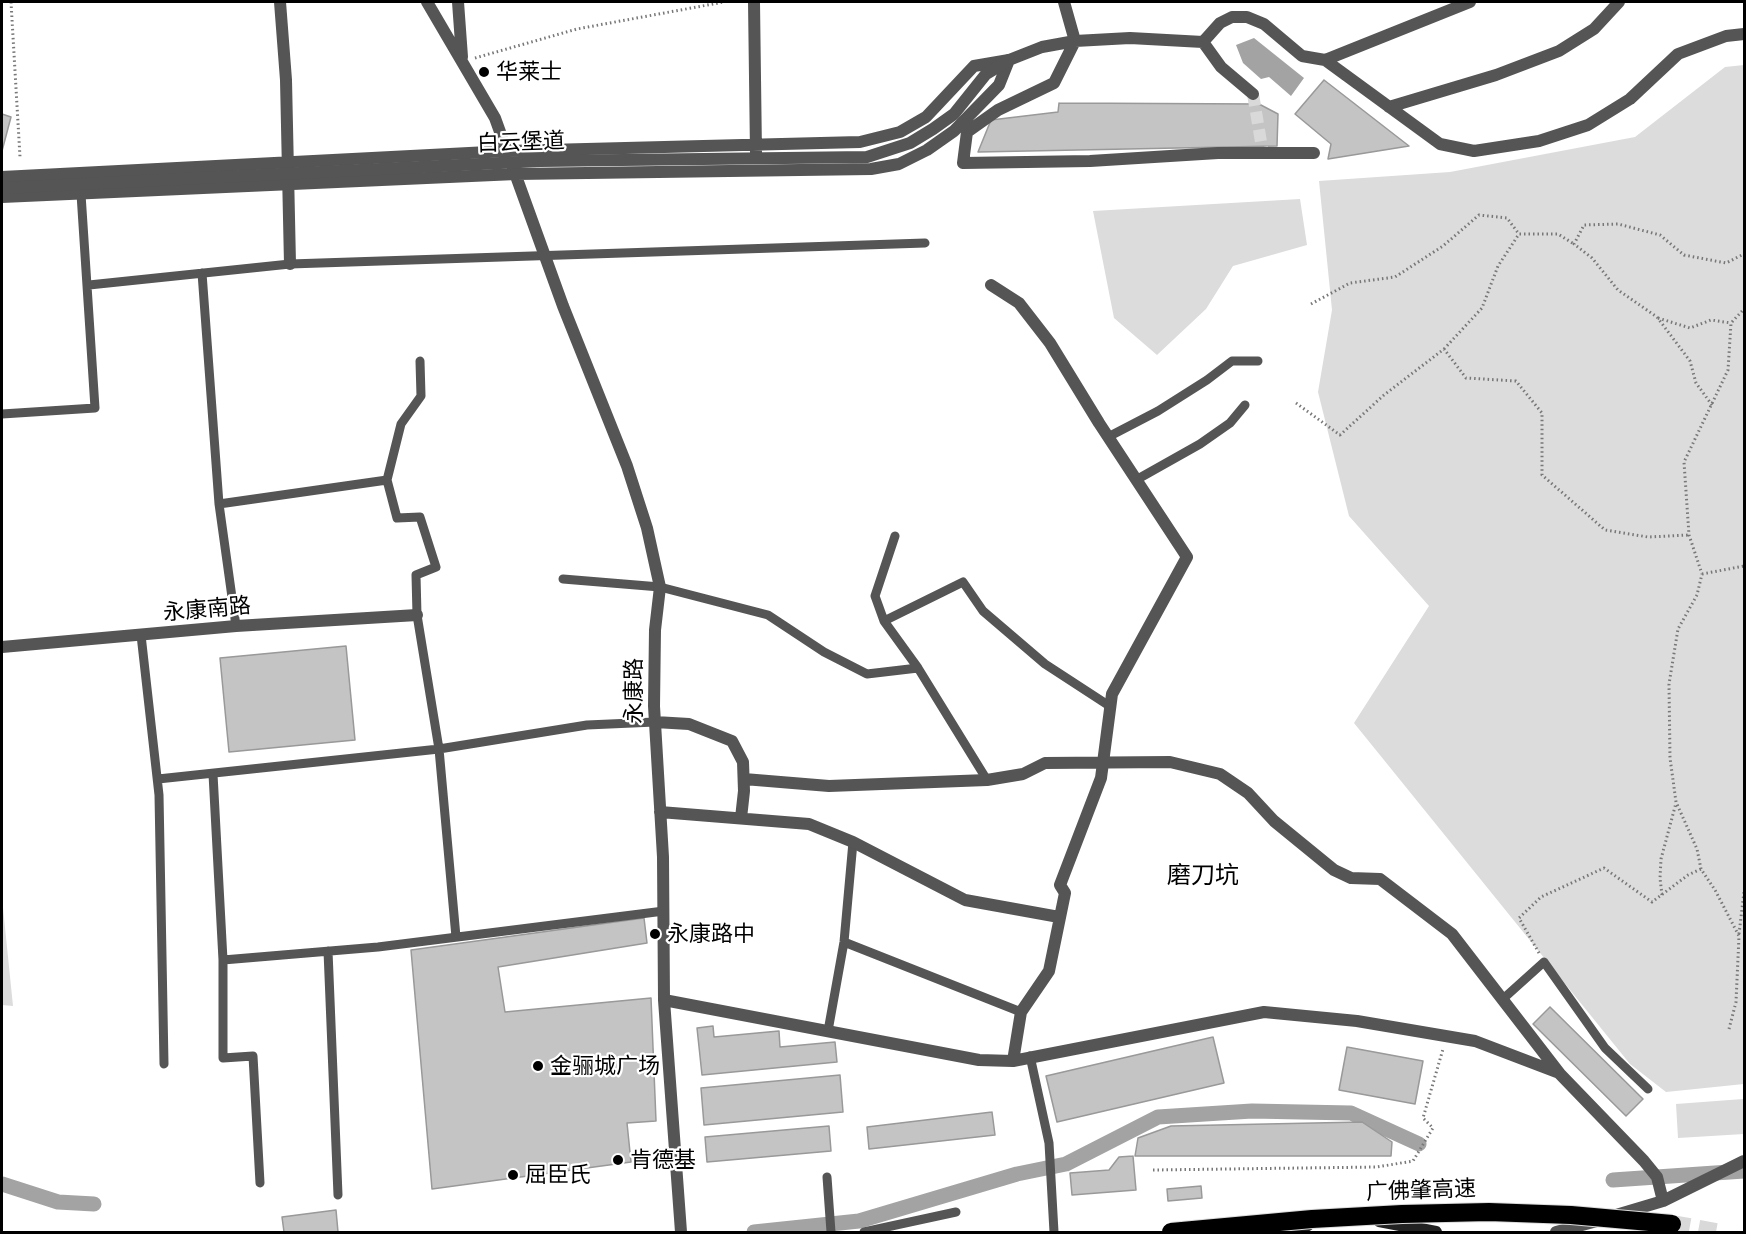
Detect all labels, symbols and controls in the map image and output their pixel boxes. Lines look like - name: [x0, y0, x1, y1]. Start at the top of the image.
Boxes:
- place label: 华莱士: [496, 59, 562, 85]
- marker: 华莱士: [477, 65, 491, 79]
- street label: 白云堡道: [477, 127, 565, 157]
- street label: 永康南路: [162, 592, 252, 626]
- street label: 永康路: [621, 658, 647, 724]
- district label: 磨刀坑: [1167, 861, 1239, 889]
- place label: 永康路中: [667, 921, 755, 947]
- marker: 永康路中: [648, 927, 662, 941]
- place label: 金骊城广场: [550, 1053, 660, 1079]
- marker: 金骊城广场: [531, 1059, 545, 1073]
- place label: 肯德基: [630, 1147, 696, 1173]
- marker: 肯德基: [611, 1153, 625, 1167]
- place label: 屈臣氏: [525, 1162, 591, 1188]
- marker: 屈臣氏: [506, 1168, 520, 1182]
- street label: 广佛肇高速: [1366, 1175, 1476, 1205]

